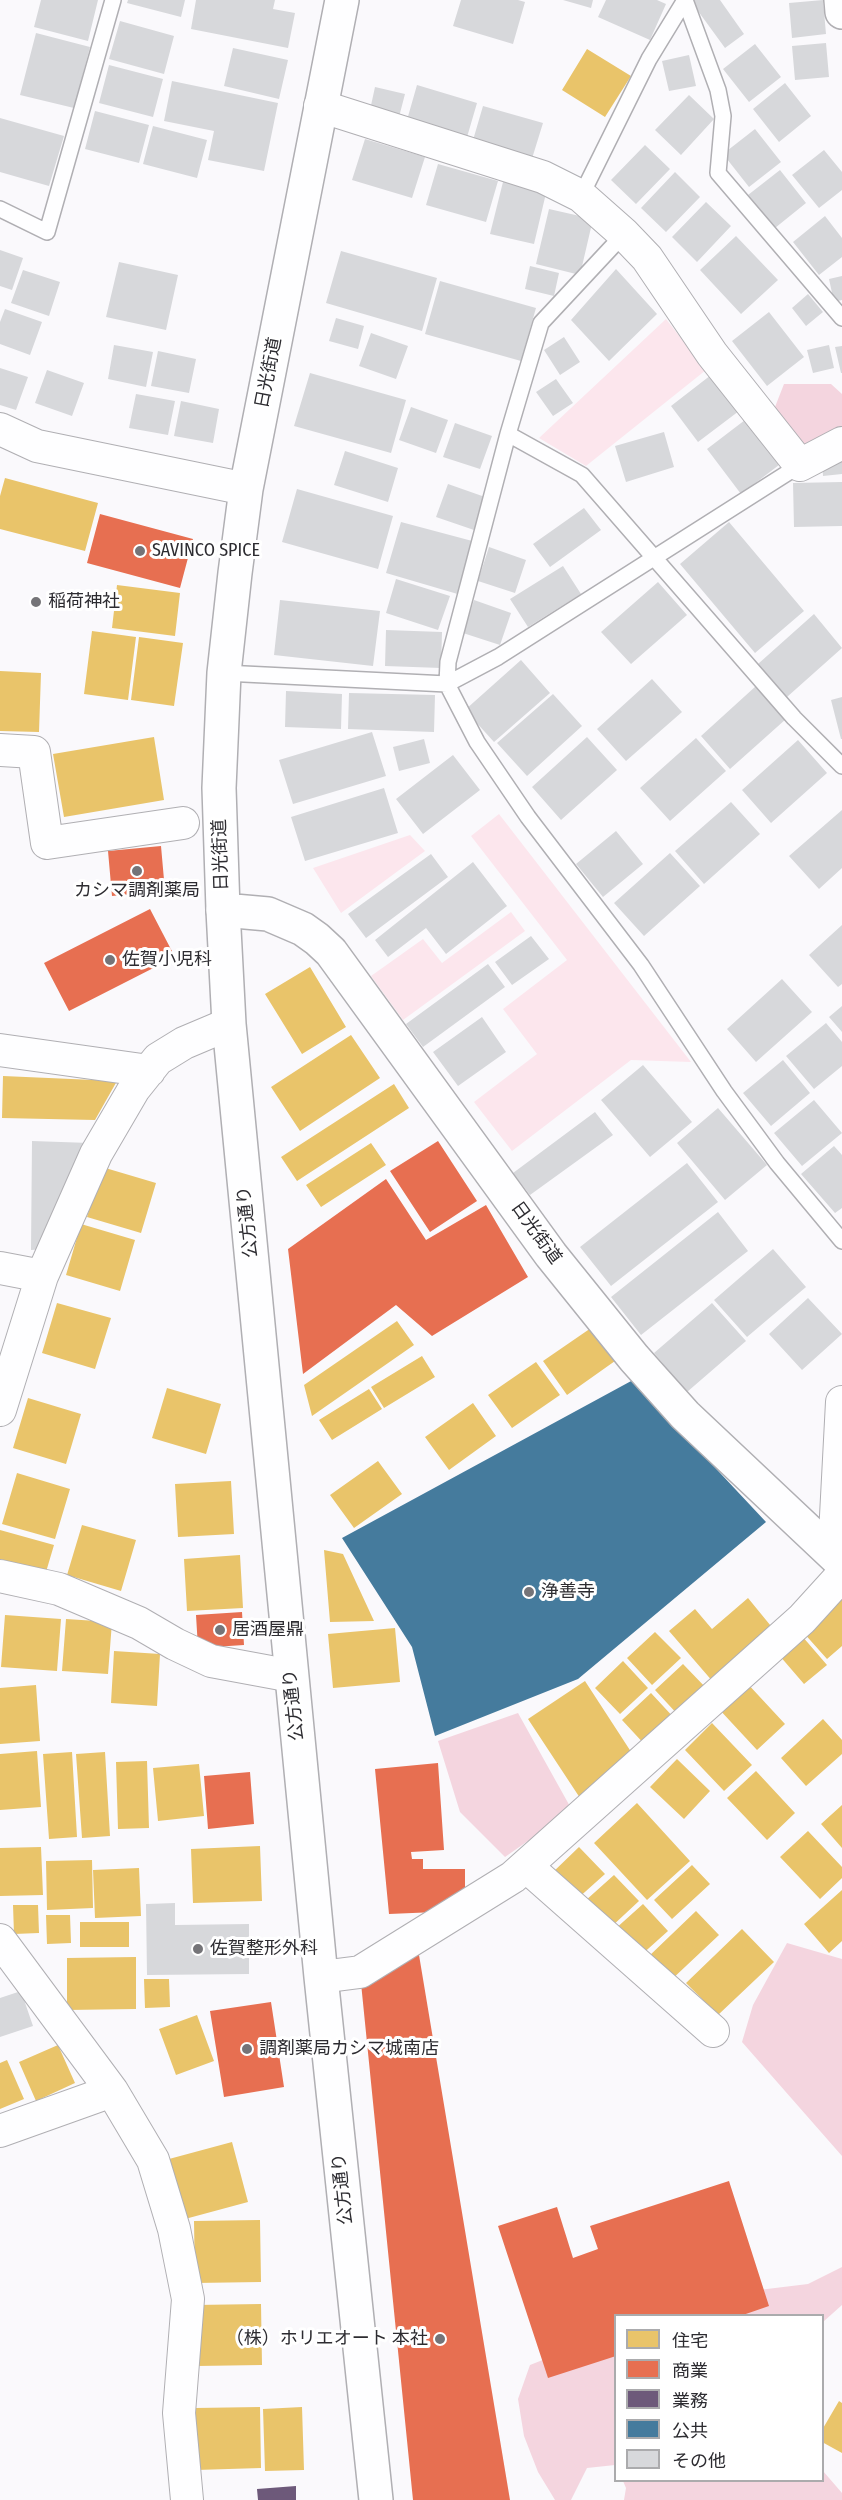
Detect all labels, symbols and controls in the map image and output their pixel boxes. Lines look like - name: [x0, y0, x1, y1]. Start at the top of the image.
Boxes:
- street label: 日光街道: [252, 336, 286, 410]
- place label: SAVINCO SPICE: [152, 540, 260, 562]
- marker: SAVINCO SPICE: [133, 544, 147, 558]
- place label: 稲荷神社: [48, 591, 120, 613]
- marker: 稲荷神社: [29, 595, 43, 609]
- street label: 日光街道: [209, 819, 233, 891]
- marker: カシマ調剤薬局: [130, 864, 144, 878]
- place label: カシマ調剤薬局: [74, 880, 200, 902]
- place label: 佐賀小児科: [122, 949, 212, 971]
- marker: 佐賀小児科: [103, 953, 117, 967]
- street label: 公方通り: [233, 1185, 263, 1259]
- street label: 日光街道: [506, 1198, 566, 1268]
- place label: 浄善寺: [541, 1581, 595, 1603]
- marker: 浄善寺: [522, 1585, 536, 1599]
- place label: 居酒屋鼎: [232, 1619, 304, 1641]
- marker: 居酒屋鼎: [213, 1623, 227, 1637]
- street label: 公方通り: [279, 1668, 309, 1742]
- place label: 佐賀整形外科: [210, 1938, 318, 1960]
- marker: 佐賀整形外科: [191, 1942, 205, 1956]
- place label: 調剤薬局カシマ城南店: [259, 2038, 439, 2060]
- marker: 調剤薬局カシマ城南店: [240, 2042, 254, 2056]
- street label: 公方通り: [328, 2152, 358, 2226]
- legend: [614, 2314, 824, 2482]
- place label: （株）ホリエオート 本社: [226, 2328, 428, 2350]
- text: 住宅: [672, 2330, 708, 2352]
- marker: （株）ホリエオート 本社: [433, 2332, 447, 2346]
- text: 商業: [672, 2360, 708, 2382]
- text: 業務: [672, 2390, 708, 2412]
- text: 公共: [672, 2420, 708, 2442]
- text: その他: [672, 2450, 726, 2472]

